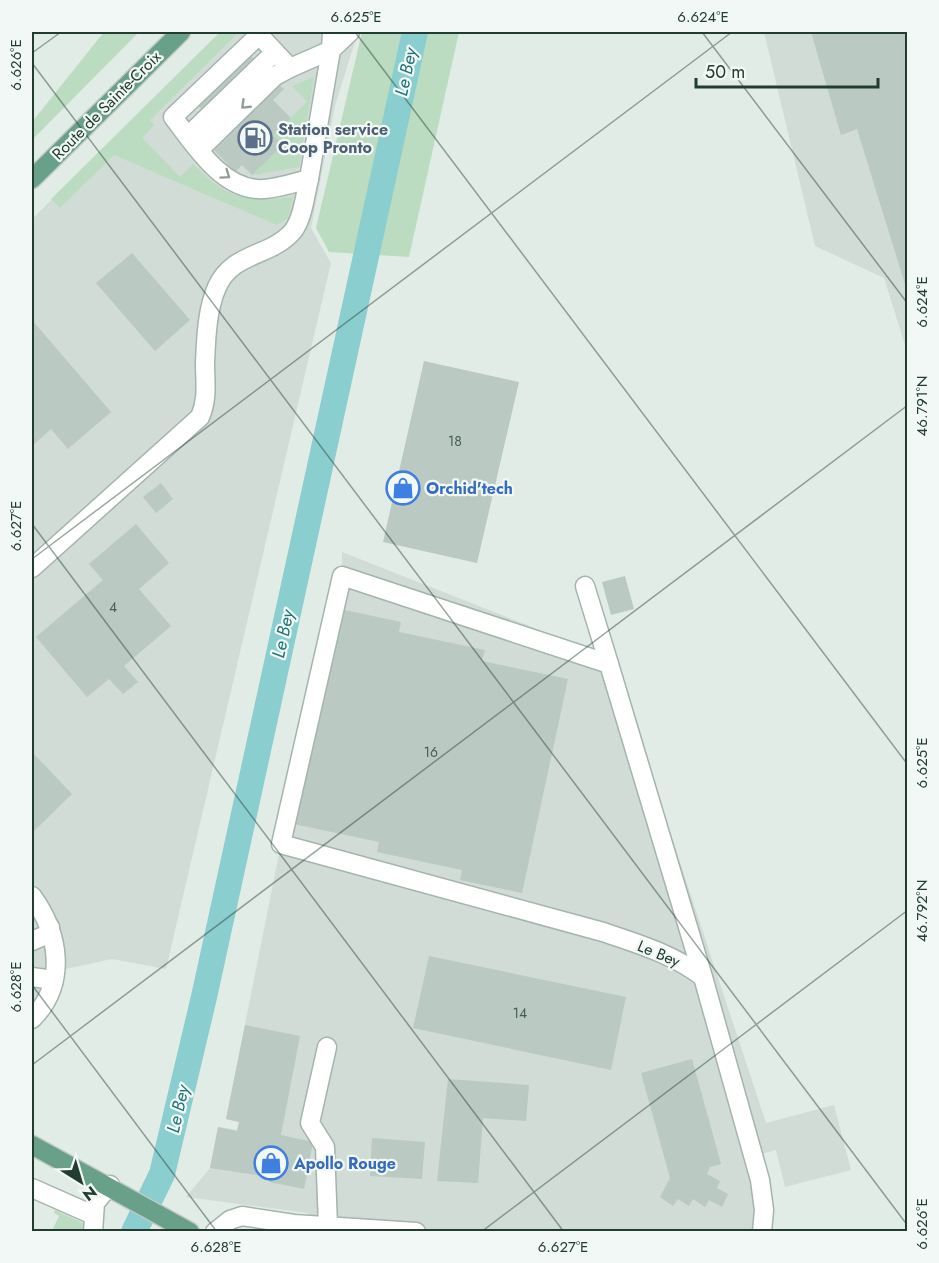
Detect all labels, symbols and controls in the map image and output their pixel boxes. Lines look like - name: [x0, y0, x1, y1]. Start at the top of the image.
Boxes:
- text: 6.625°E: [330, 6, 382, 28]
- text: 6.624°E: [677, 6, 729, 28]
- text: 6.626°E: [5, 39, 27, 91]
- water label: Le Bey: [388, 44, 424, 98]
- street label: Route de Sainte-Croix: [47, 46, 166, 165]
- scale bar: [696, 51, 878, 89]
- text: 50 m: [705, 59, 745, 85]
- one-way arrow: [242, 98, 252, 109]
- place label: Station service Coop Pronto: [278, 118, 388, 159]
- fuel station icon: Station service Coop Pronto: [237, 120, 273, 156]
- one-way arrow: [219, 168, 230, 179]
- text: 6.624°E: [911, 276, 933, 328]
- text: 46.791°N: [911, 376, 933, 436]
- house number: 18: [448, 431, 462, 451]
- shop icon: Orchid'tech: [385, 470, 421, 506]
- place label: Orchid'tech: [426, 477, 513, 500]
- text: 6.627°E: [5, 501, 27, 551]
- house number: 4: [109, 597, 117, 617]
- water label: Le Bey: [265, 606, 301, 660]
- text: 6.625°E: [911, 737, 933, 789]
- house number: 16: [424, 742, 438, 762]
- text: 46.792°N: [911, 880, 933, 942]
- street label: Le Bey: [634, 934, 685, 973]
- text: 6.628°E: [5, 962, 27, 1012]
- house number: 14: [513, 1003, 527, 1023]
- water label: Le Bey: [160, 1081, 196, 1136]
- shop icon: Apollo Rouge: [253, 1145, 289, 1181]
- north arrow: [51, 1152, 111, 1212]
- place label: Apollo Rouge: [293, 1152, 396, 1175]
- text: N: [78, 1181, 102, 1207]
- text: 6.626°E: [911, 1198, 933, 1250]
- text: 6.628°E: [191, 1236, 241, 1258]
- text: 6.627°E: [538, 1236, 588, 1258]

